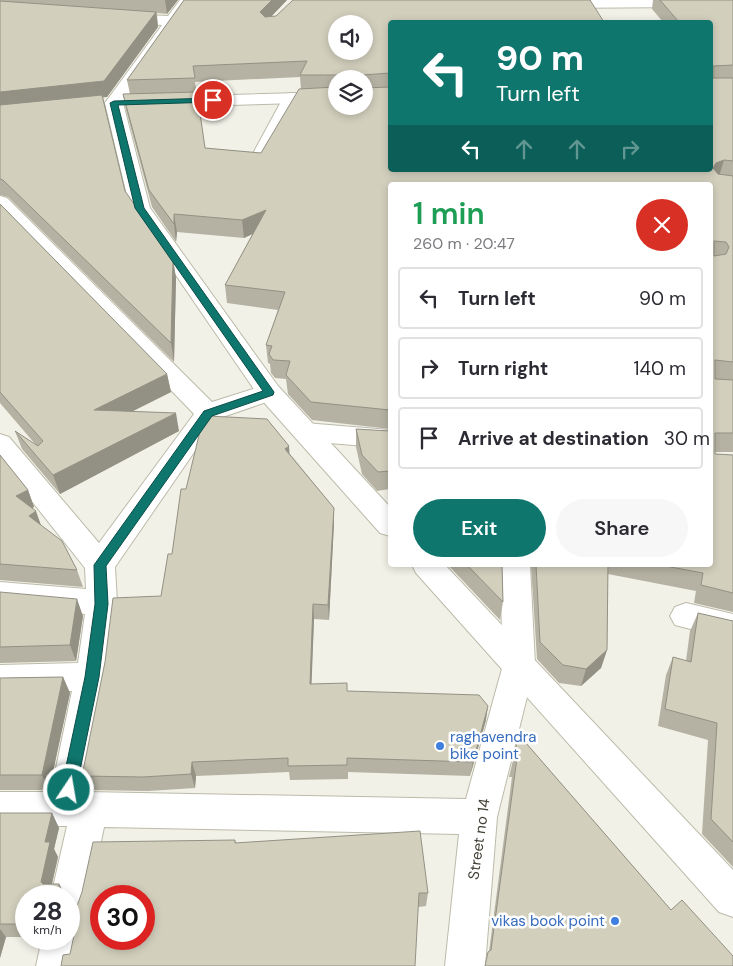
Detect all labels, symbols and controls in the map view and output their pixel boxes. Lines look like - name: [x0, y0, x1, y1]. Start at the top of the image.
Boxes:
- map controls: [328, 15, 373, 115]
- button: sound: [328, 15, 373, 60]
- text: 90 m: [496, 35, 584, 81]
- icon: left: [413, 40, 478, 105]
- button: layers: [328, 70, 373, 115]
- pin: [192, 79, 234, 121]
- text: Turn left: [496, 79, 580, 108]
- icon: arrive: [199, 86, 227, 114]
- icon: left: [457, 135, 485, 163]
- icon: ahead: [510, 135, 538, 163]
- icon: ahead: [563, 135, 591, 163]
- icon: right: [616, 135, 644, 163]
- text: 1 min: [413, 194, 485, 233]
- button: close: [636, 199, 688, 251]
- text: 260 m · 20:47: [413, 233, 515, 254]
- icon: left: [415, 284, 443, 312]
- text: Turn left: [458, 286, 536, 311]
- text: 90 m: [639, 286, 686, 311]
- icon: right: [415, 354, 443, 382]
- text: Turn right: [458, 356, 548, 381]
- text: 140 m: [634, 356, 686, 381]
- icon: arrive: [415, 424, 443, 452]
- text: Arrive at destination: [458, 426, 649, 451]
- text: 30 m: [664, 426, 710, 451]
- button: Exit: [413, 499, 546, 557]
- button: Share: [556, 499, 688, 557]
- place label: raghavendra bike point: [450, 727, 536, 764]
- marker: raghavendra bike point: [434, 740, 446, 752]
- position arrow: [42, 763, 94, 815]
- street label: Street no 14: [463, 797, 495, 881]
- speed limit sign: 30: [90, 885, 155, 950]
- text: 28: [32, 895, 63, 928]
- place label: vikas book point: [491, 911, 605, 931]
- marker: vikas book point: [609, 915, 621, 927]
- text: km/h: [33, 922, 62, 938]

